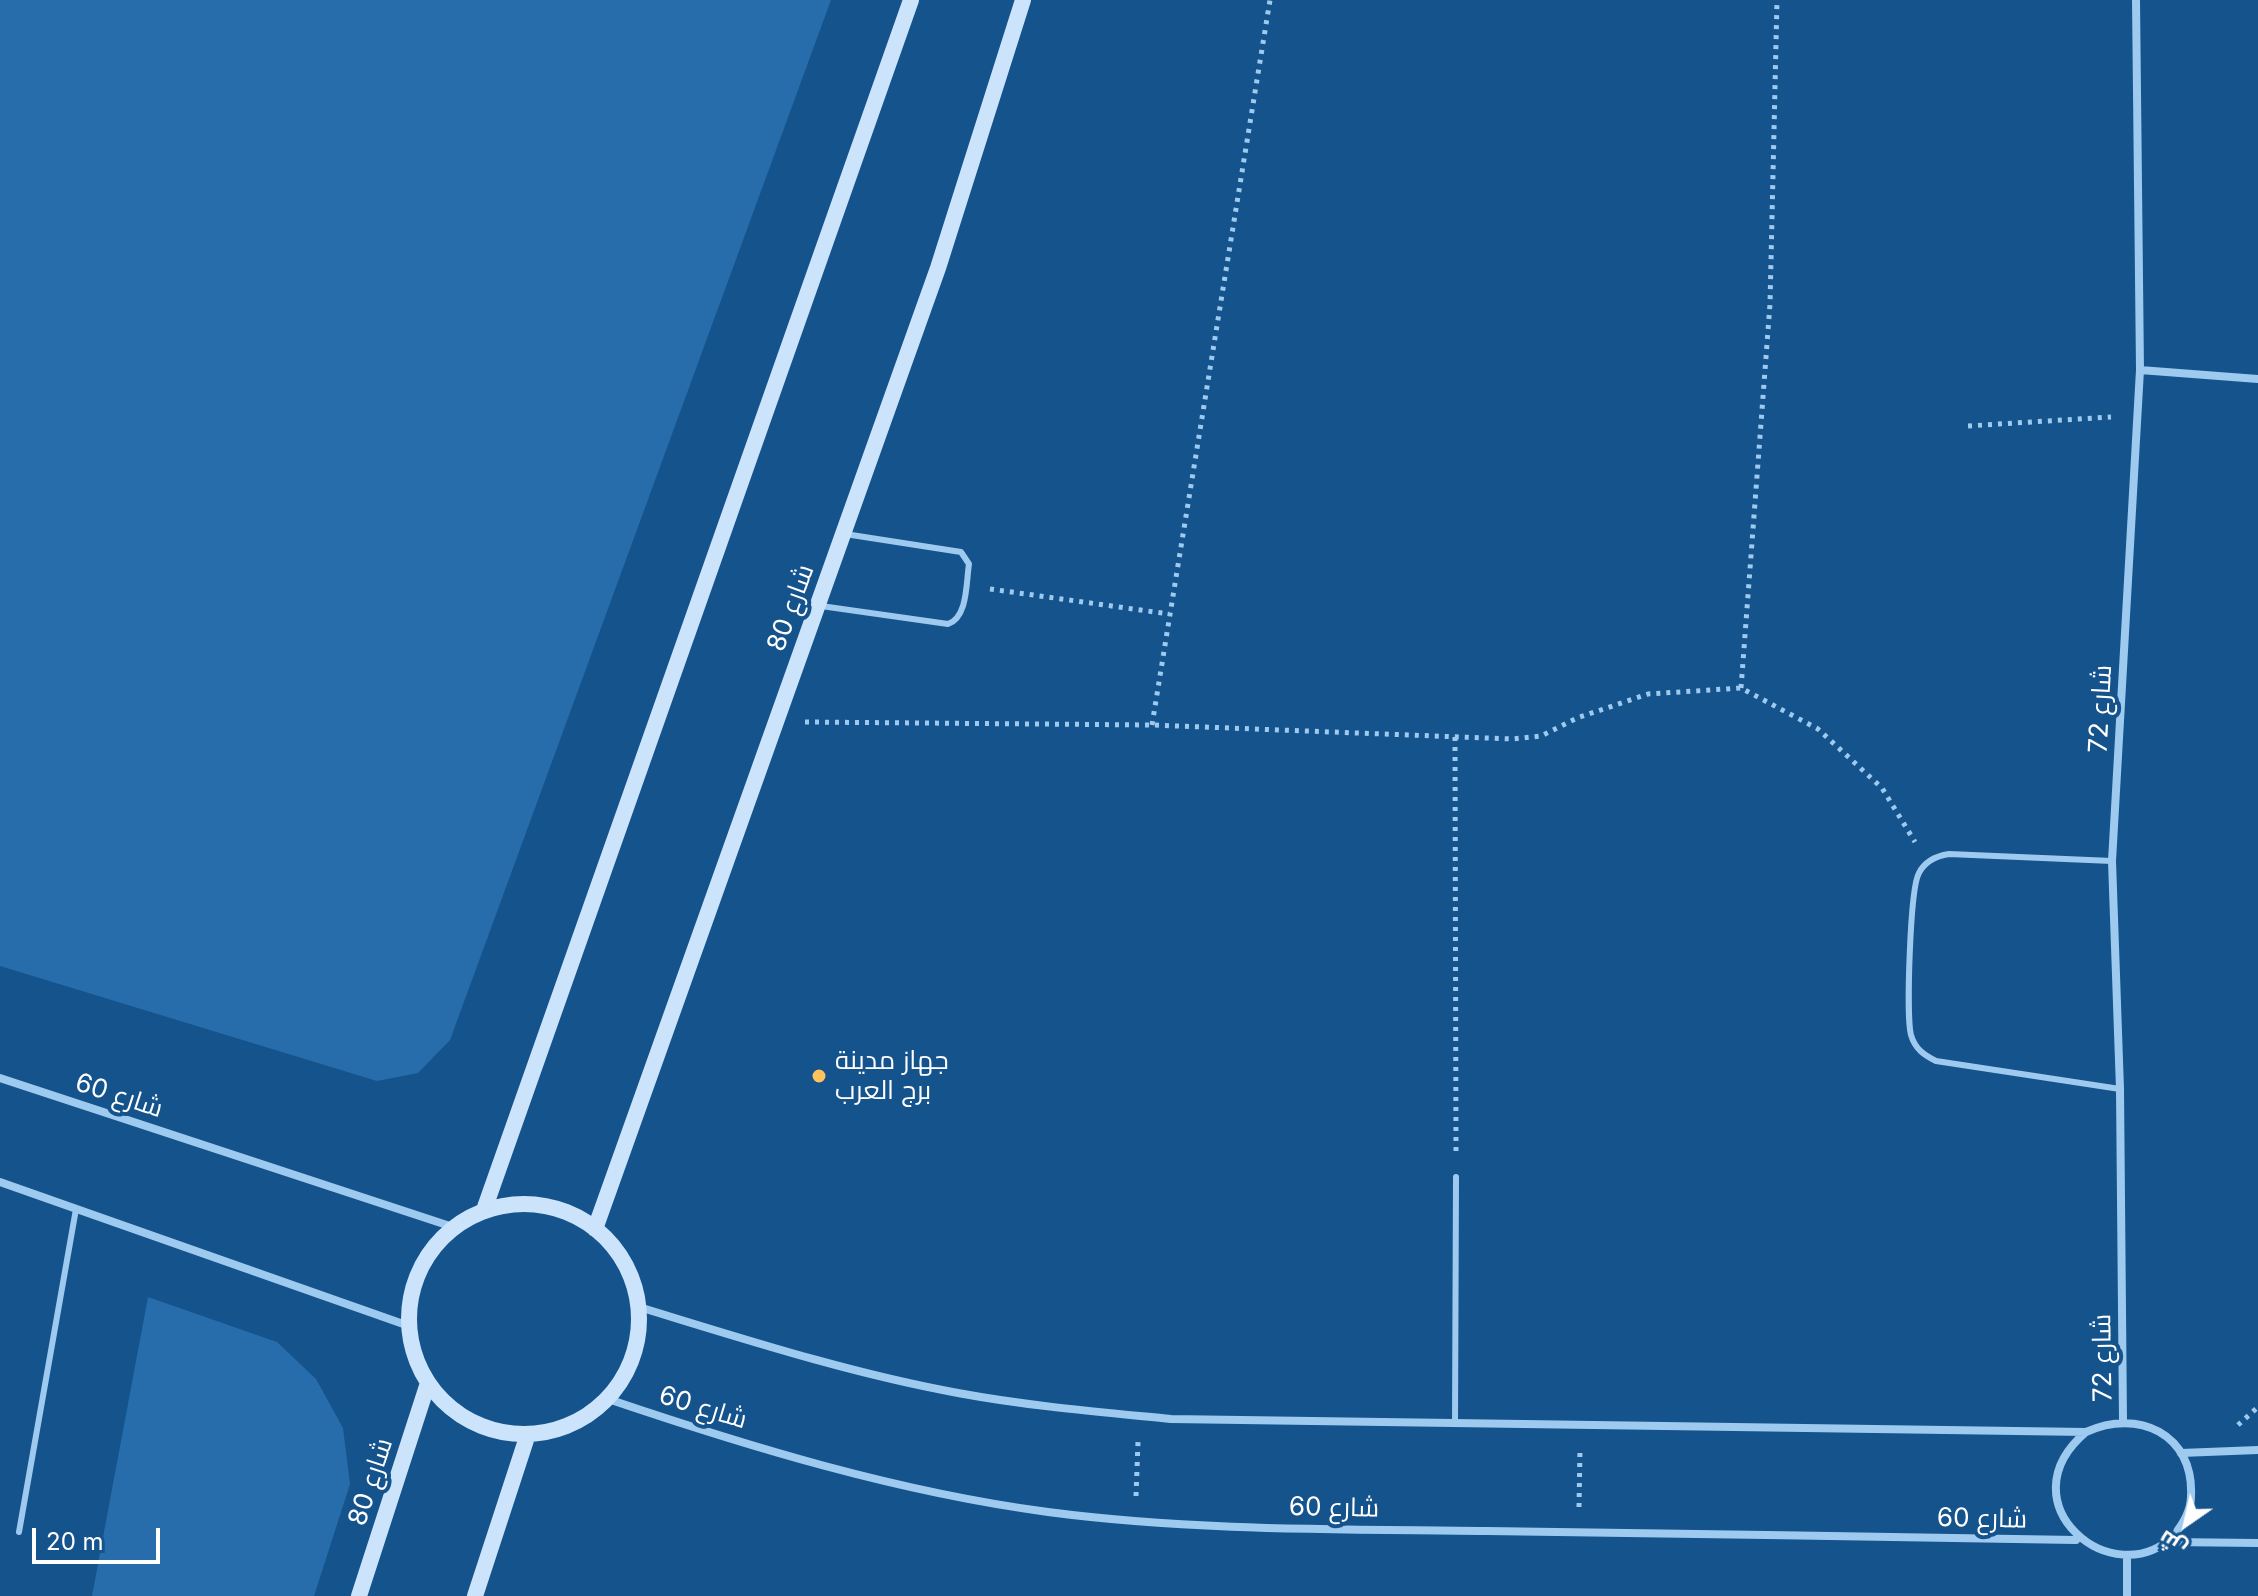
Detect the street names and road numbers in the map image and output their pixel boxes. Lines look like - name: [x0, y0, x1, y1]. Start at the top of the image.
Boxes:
- street label: شارع 80: [761, 560, 821, 656]
- street label: شارع 72: [2083, 664, 2119, 754]
- street label: شارع 60: [71, 1067, 167, 1125]
- street label: شارع 72: [2087, 1314, 2119, 1402]
- street label: شارع 60: [655, 1380, 751, 1436]
- street label: شارع 80: [342, 1434, 400, 1530]
- street label: شارع 60: [1289, 1492, 1379, 1524]
- street label: شارع 60: [1937, 1503, 2027, 1535]

